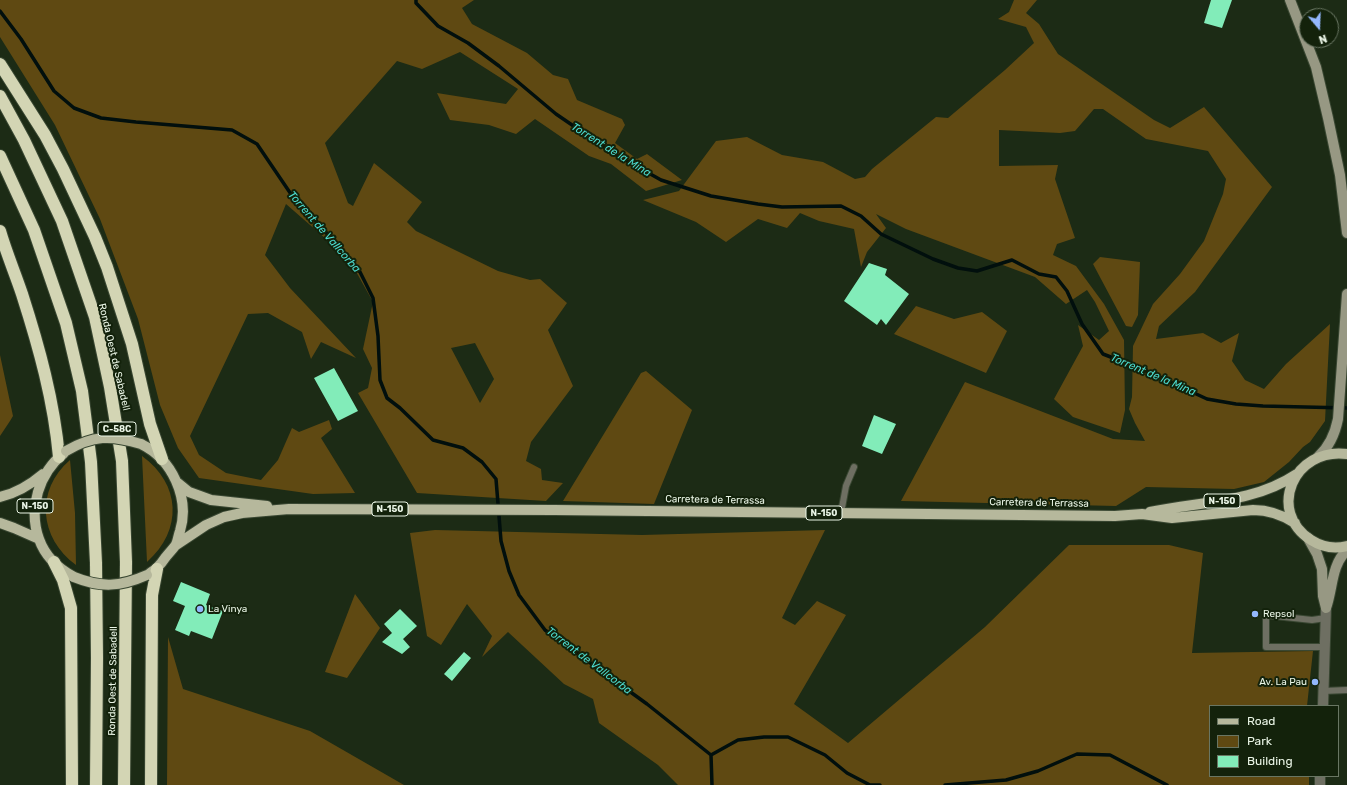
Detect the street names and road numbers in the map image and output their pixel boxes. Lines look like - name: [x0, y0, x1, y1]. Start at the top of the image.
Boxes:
- street label: Ronda Oest de Sabadell: [96, 302, 132, 412]
- road number: C-58C: [98, 422, 136, 436]
- street label: Carretera de Terrassa: [665, 493, 765, 507]
- road number: N-150: [1204, 494, 1240, 508]
- street label: Carretera de Terrassa: [989, 496, 1089, 510]
- road number: N-150: [17, 499, 53, 513]
- road number: N-150: [372, 502, 408, 516]
- road number: N-150: [806, 506, 842, 520]
- street label: Ronda Oest de Sabadell: [106, 626, 120, 736]

